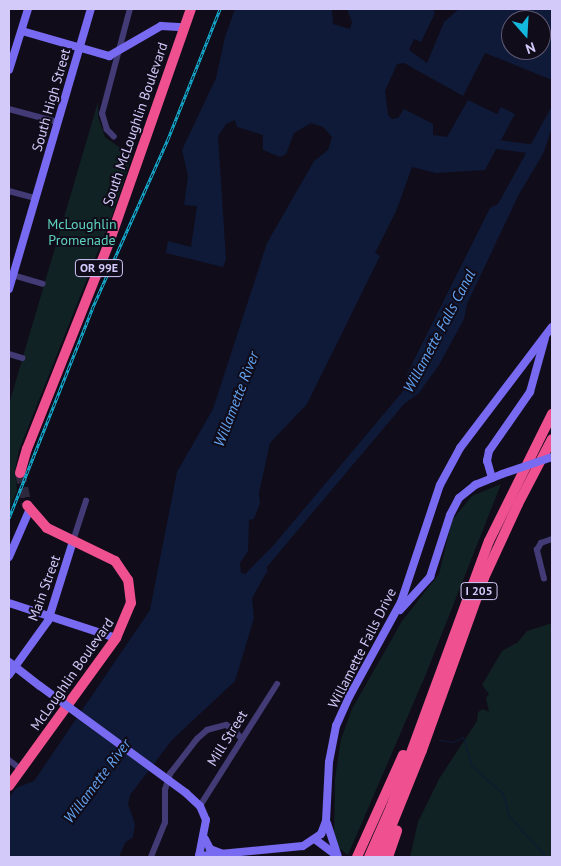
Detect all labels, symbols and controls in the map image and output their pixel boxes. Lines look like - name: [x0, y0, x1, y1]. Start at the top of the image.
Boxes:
- north arrow: [501, 10, 551, 60]
- text: N: [523, 38, 538, 58]
- street label: South McLoughlin Boulevard: [99, 40, 171, 208]
- street label: South High Street: [28, 47, 74, 153]
- park label: McLoughlin Promenade: [47, 216, 117, 248]
- road number: OR 99E: [74, 258, 124, 278]
- water label: Willamette Falls Canal: [399, 266, 479, 396]
- water label: Willamette River: [210, 349, 262, 449]
- street label: Main Street: [24, 553, 64, 623]
- road number: I 205: [460, 582, 498, 600]
- street label: Willamette Falls Drive: [324, 585, 400, 711]
- street label: McLoughlin Boulevard: [27, 615, 117, 733]
- street label: Mill Street: [203, 707, 251, 769]
- water label: Willamette River: [60, 736, 134, 826]

